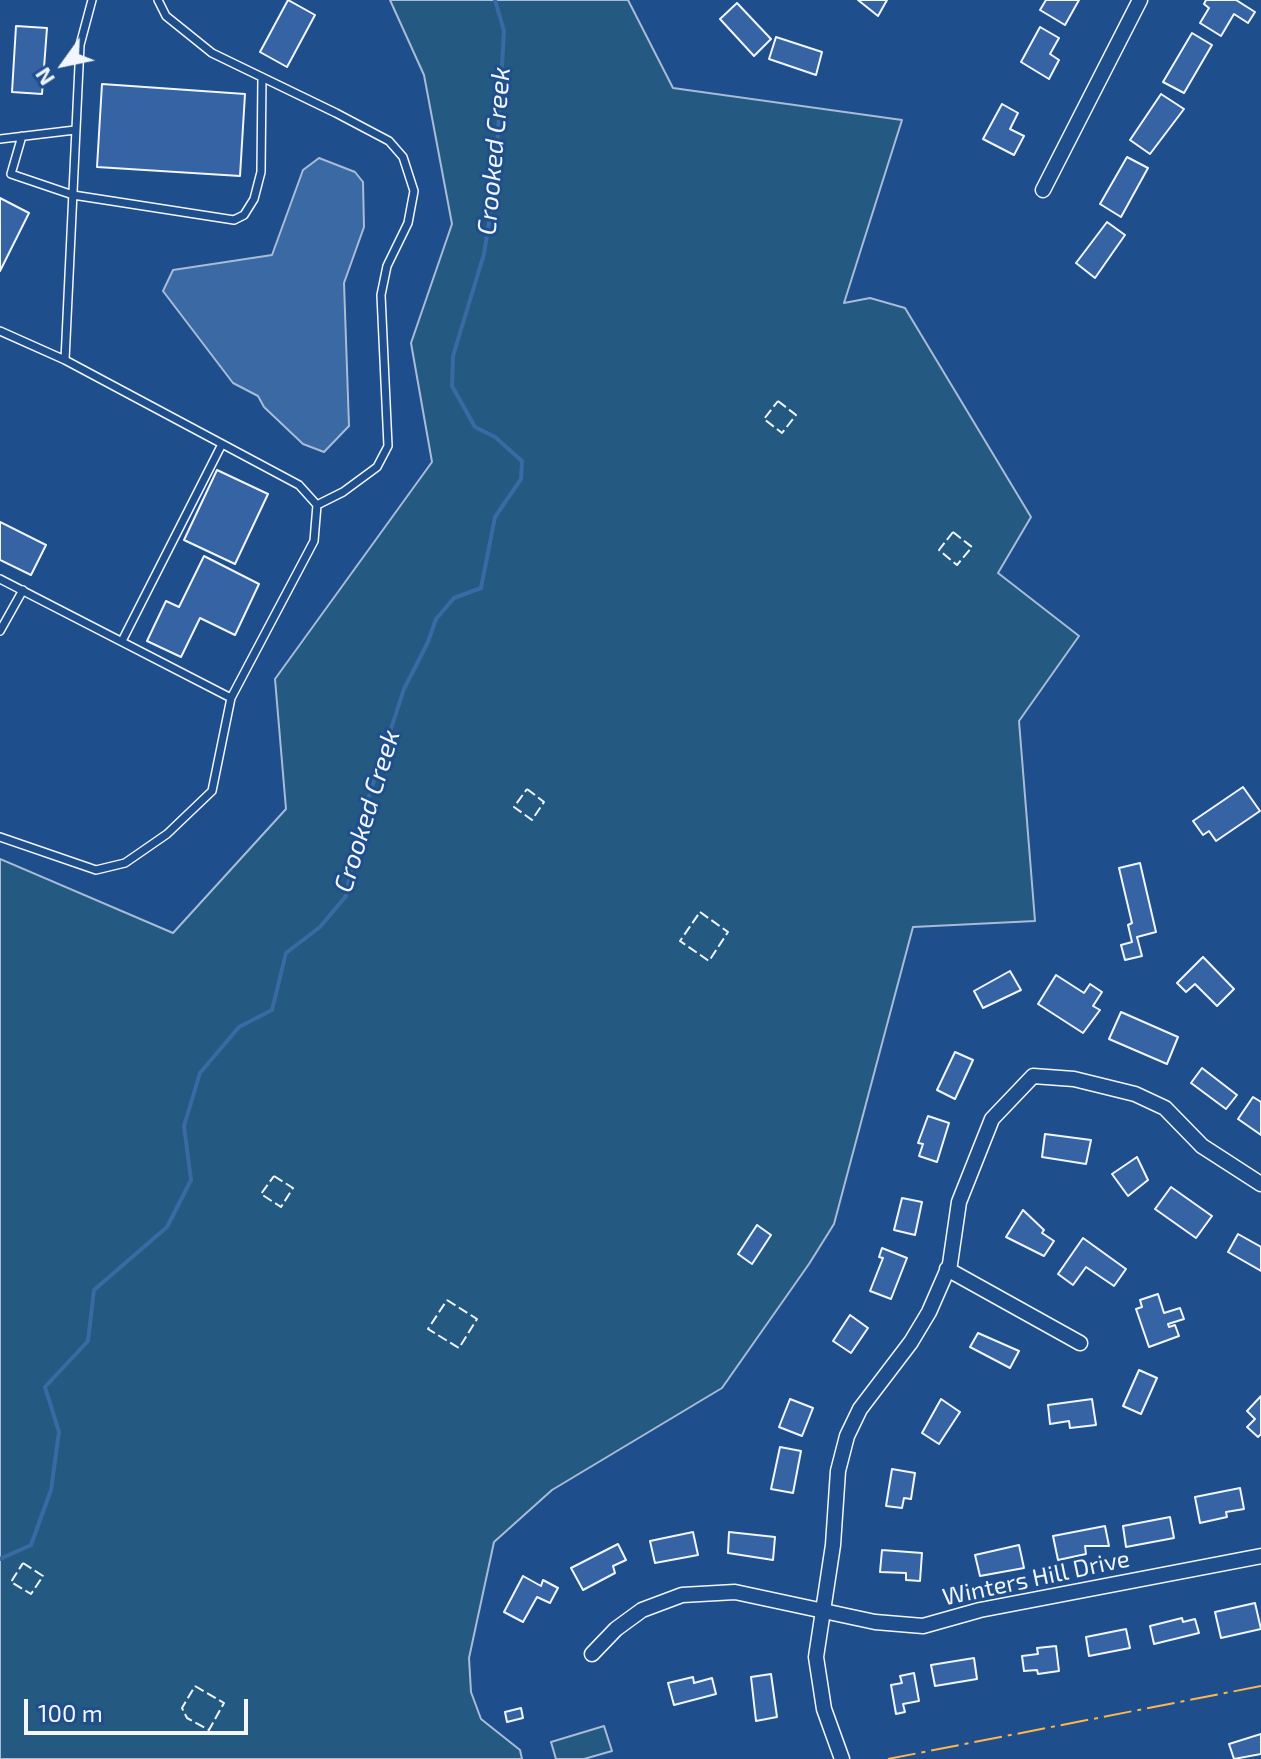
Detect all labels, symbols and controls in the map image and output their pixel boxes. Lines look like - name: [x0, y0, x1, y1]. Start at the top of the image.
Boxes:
- north arrow: [24, 24, 104, 104]
- text: N: [29, 63, 59, 91]
- water label: Crooked Creek: [471, 66, 517, 236]
- water label: Crooked Creek: [327, 726, 407, 896]
- street label: Winters Hill Drive: [940, 1544, 1132, 1612]
- scale bar: [28, 1683, 252, 1733]
- text: 100 m: [38, 1698, 103, 1727]

